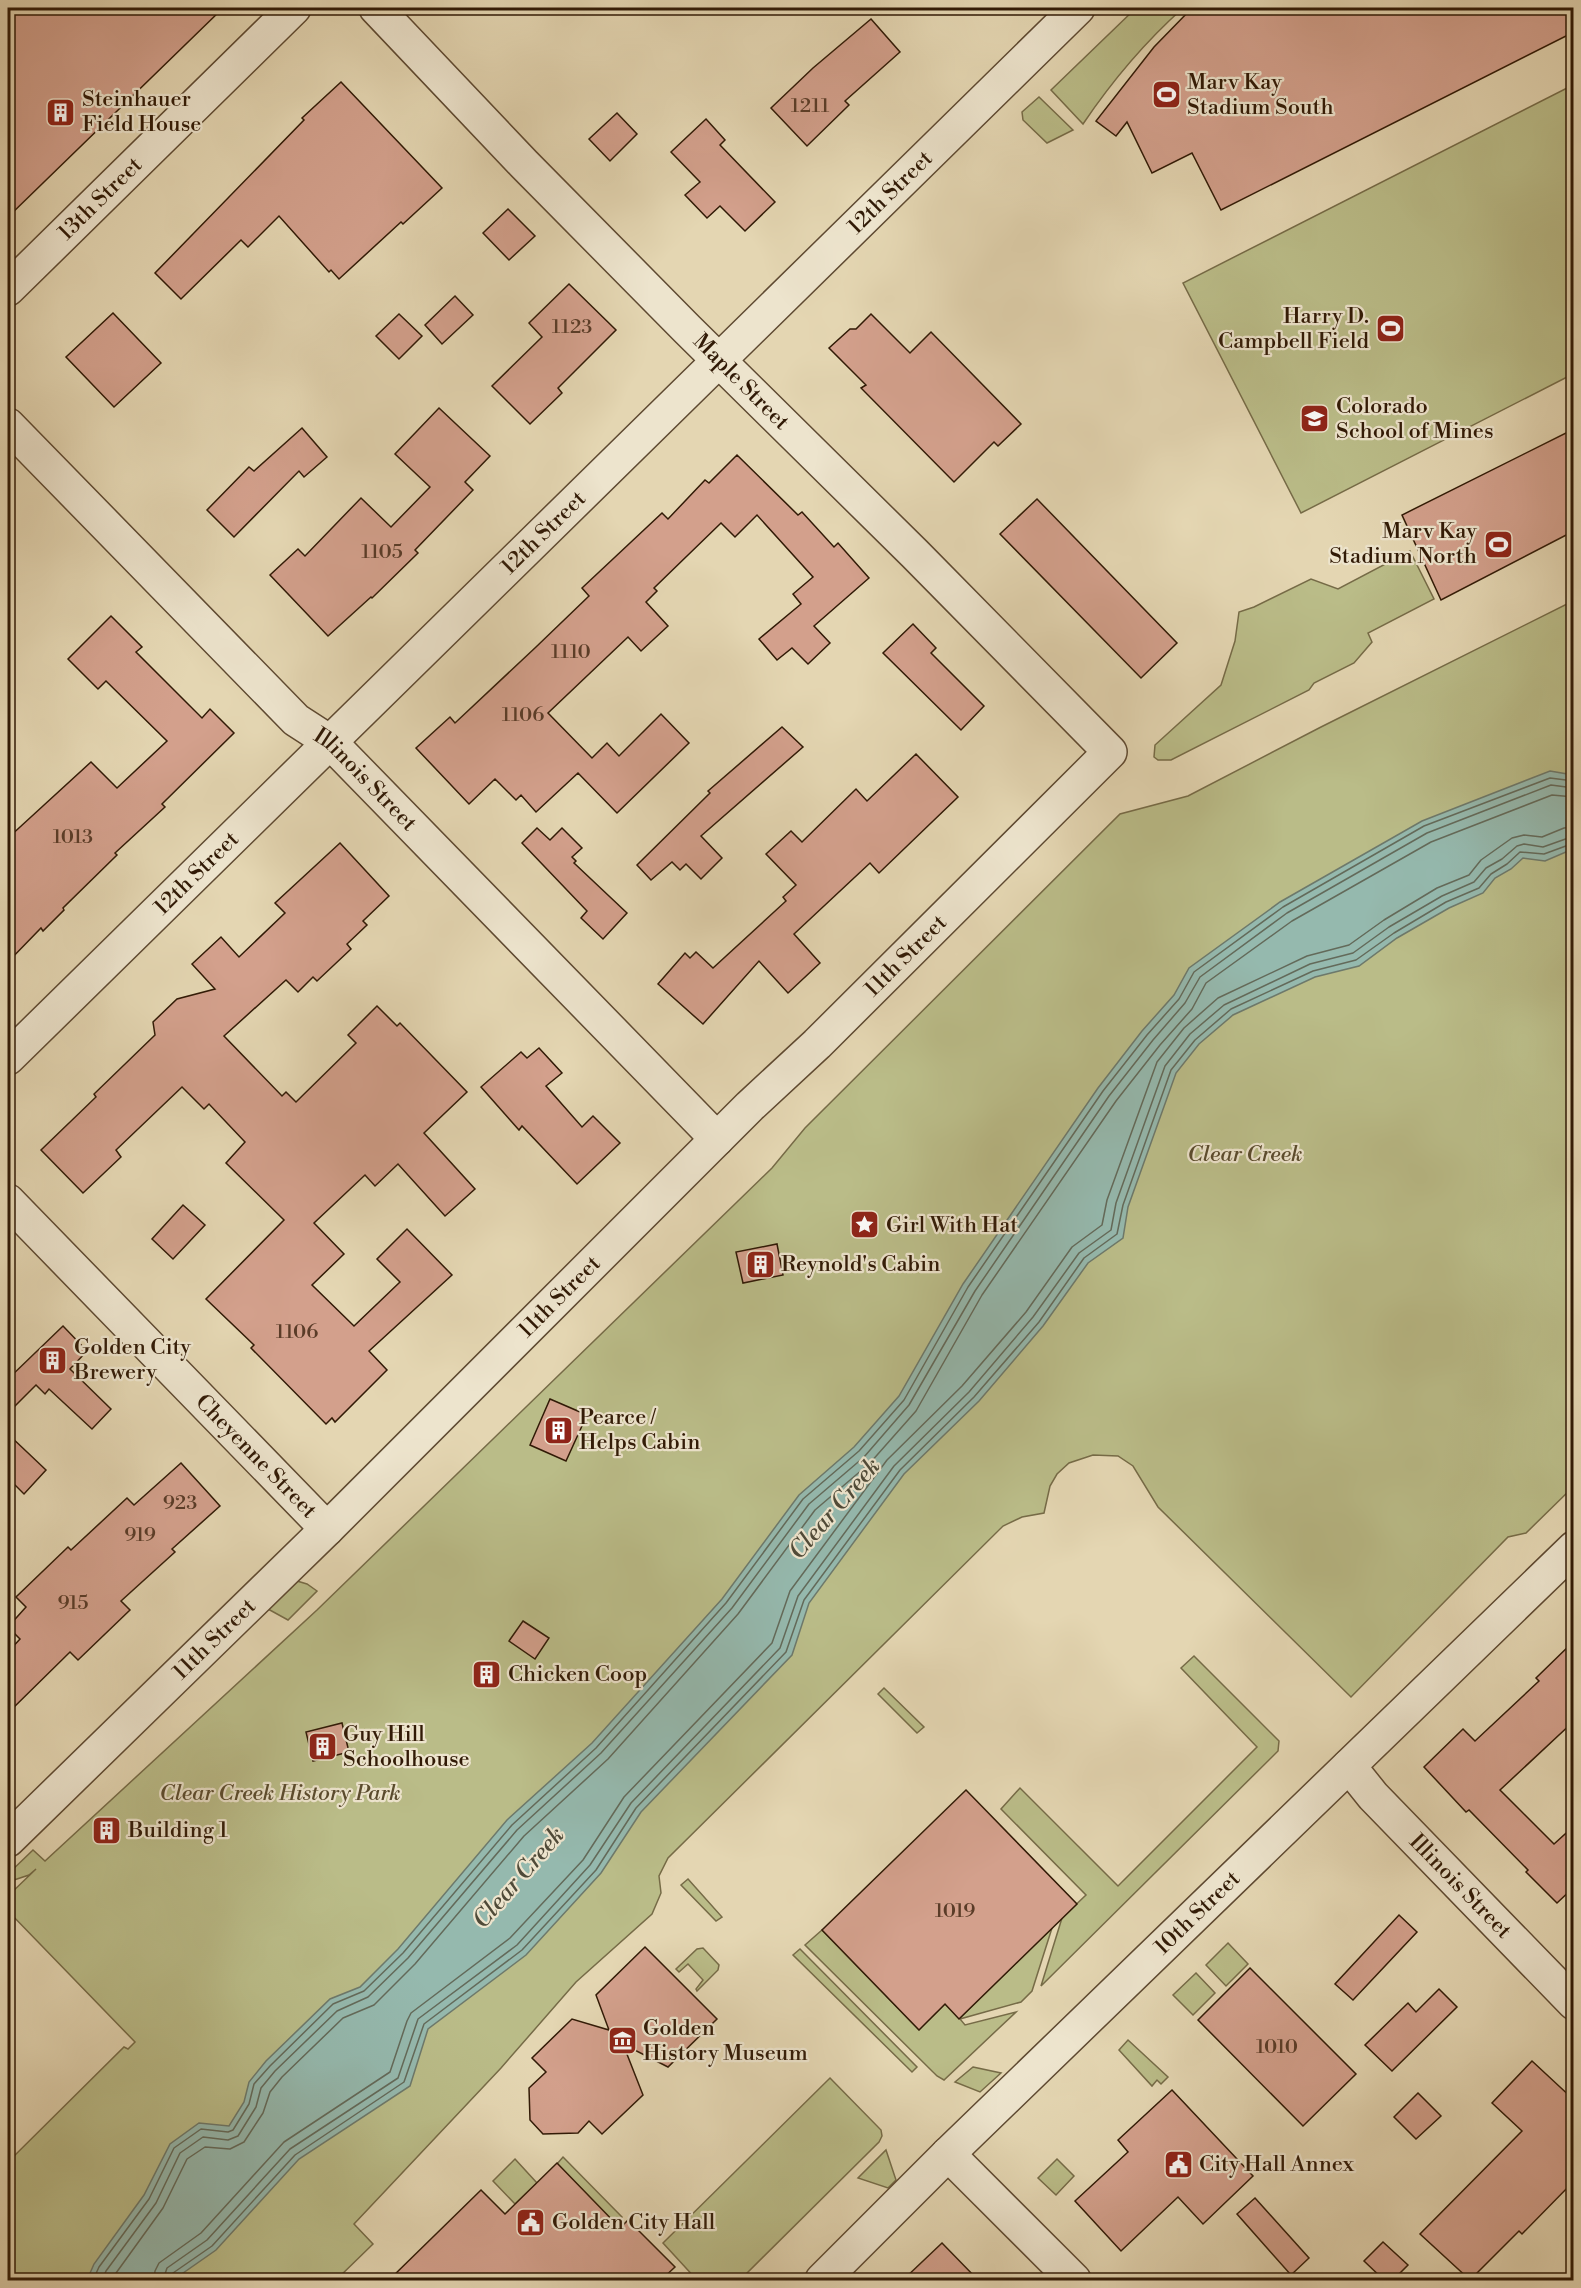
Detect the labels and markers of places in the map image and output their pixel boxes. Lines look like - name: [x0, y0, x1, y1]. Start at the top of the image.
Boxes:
- place label: Marv Kay Stadium South: [1187, 69, 1334, 121]
- sports icon: Marv Kay Stadium South: [1150, 79, 1182, 111]
- place label: Steinhauer Field House: [82, 86, 201, 138]
- building icon: Steinhauer Field House: [45, 96, 77, 128]
- place label: Harry D. Campbell Field: [1218, 303, 1369, 355]
- sports icon: Harry D. Campbell Field: [1374, 313, 1406, 345]
- place label: Colorado School of Mines: [1336, 393, 1494, 445]
- school or university icon: Colorado School of Mines: [1299, 403, 1331, 435]
- place label: Marv Kay Stadium North: [1329, 518, 1477, 570]
- sports icon: Marv Kay Stadium North: [1482, 528, 1514, 560]
- place icon: Girl With Hat: [849, 1209, 881, 1241]
- place label: Girl With Hat: [886, 1212, 1018, 1239]
- building icon: Reynold's Cabin: [744, 1248, 776, 1280]
- place label: Reynold's Cabin: [781, 1251, 940, 1278]
- place label: Golden City Brewery: [73, 1334, 191, 1386]
- building icon: Golden City Brewery: [37, 1344, 69, 1376]
- place label: Pearce / Helps Cabin: [579, 1404, 700, 1456]
- building icon: Pearce / Helps Cabin: [542, 1414, 574, 1446]
- building icon: Chicken Coop: [471, 1658, 503, 1690]
- place label: Chicken Coop: [508, 1661, 647, 1688]
- place label: Guy Hill Schoolhouse: [343, 1721, 470, 1773]
- building icon: Guy Hill Schoolhouse: [306, 1731, 338, 1763]
- building icon: Building 1: [91, 1814, 123, 1846]
- place label: Building 1: [127, 1817, 229, 1844]
- place label: Golden History Museum: [643, 2015, 808, 2067]
- museum icon: Golden History Museum: [606, 2025, 638, 2057]
- public building icon: City Hall Annex: [1162, 2148, 1194, 2180]
- place label: City Hall Annex: [1199, 2151, 1355, 2178]
- public building icon: Golden City Hall: [515, 2206, 547, 2238]
- place label: Golden City Hall: [552, 2209, 716, 2236]

